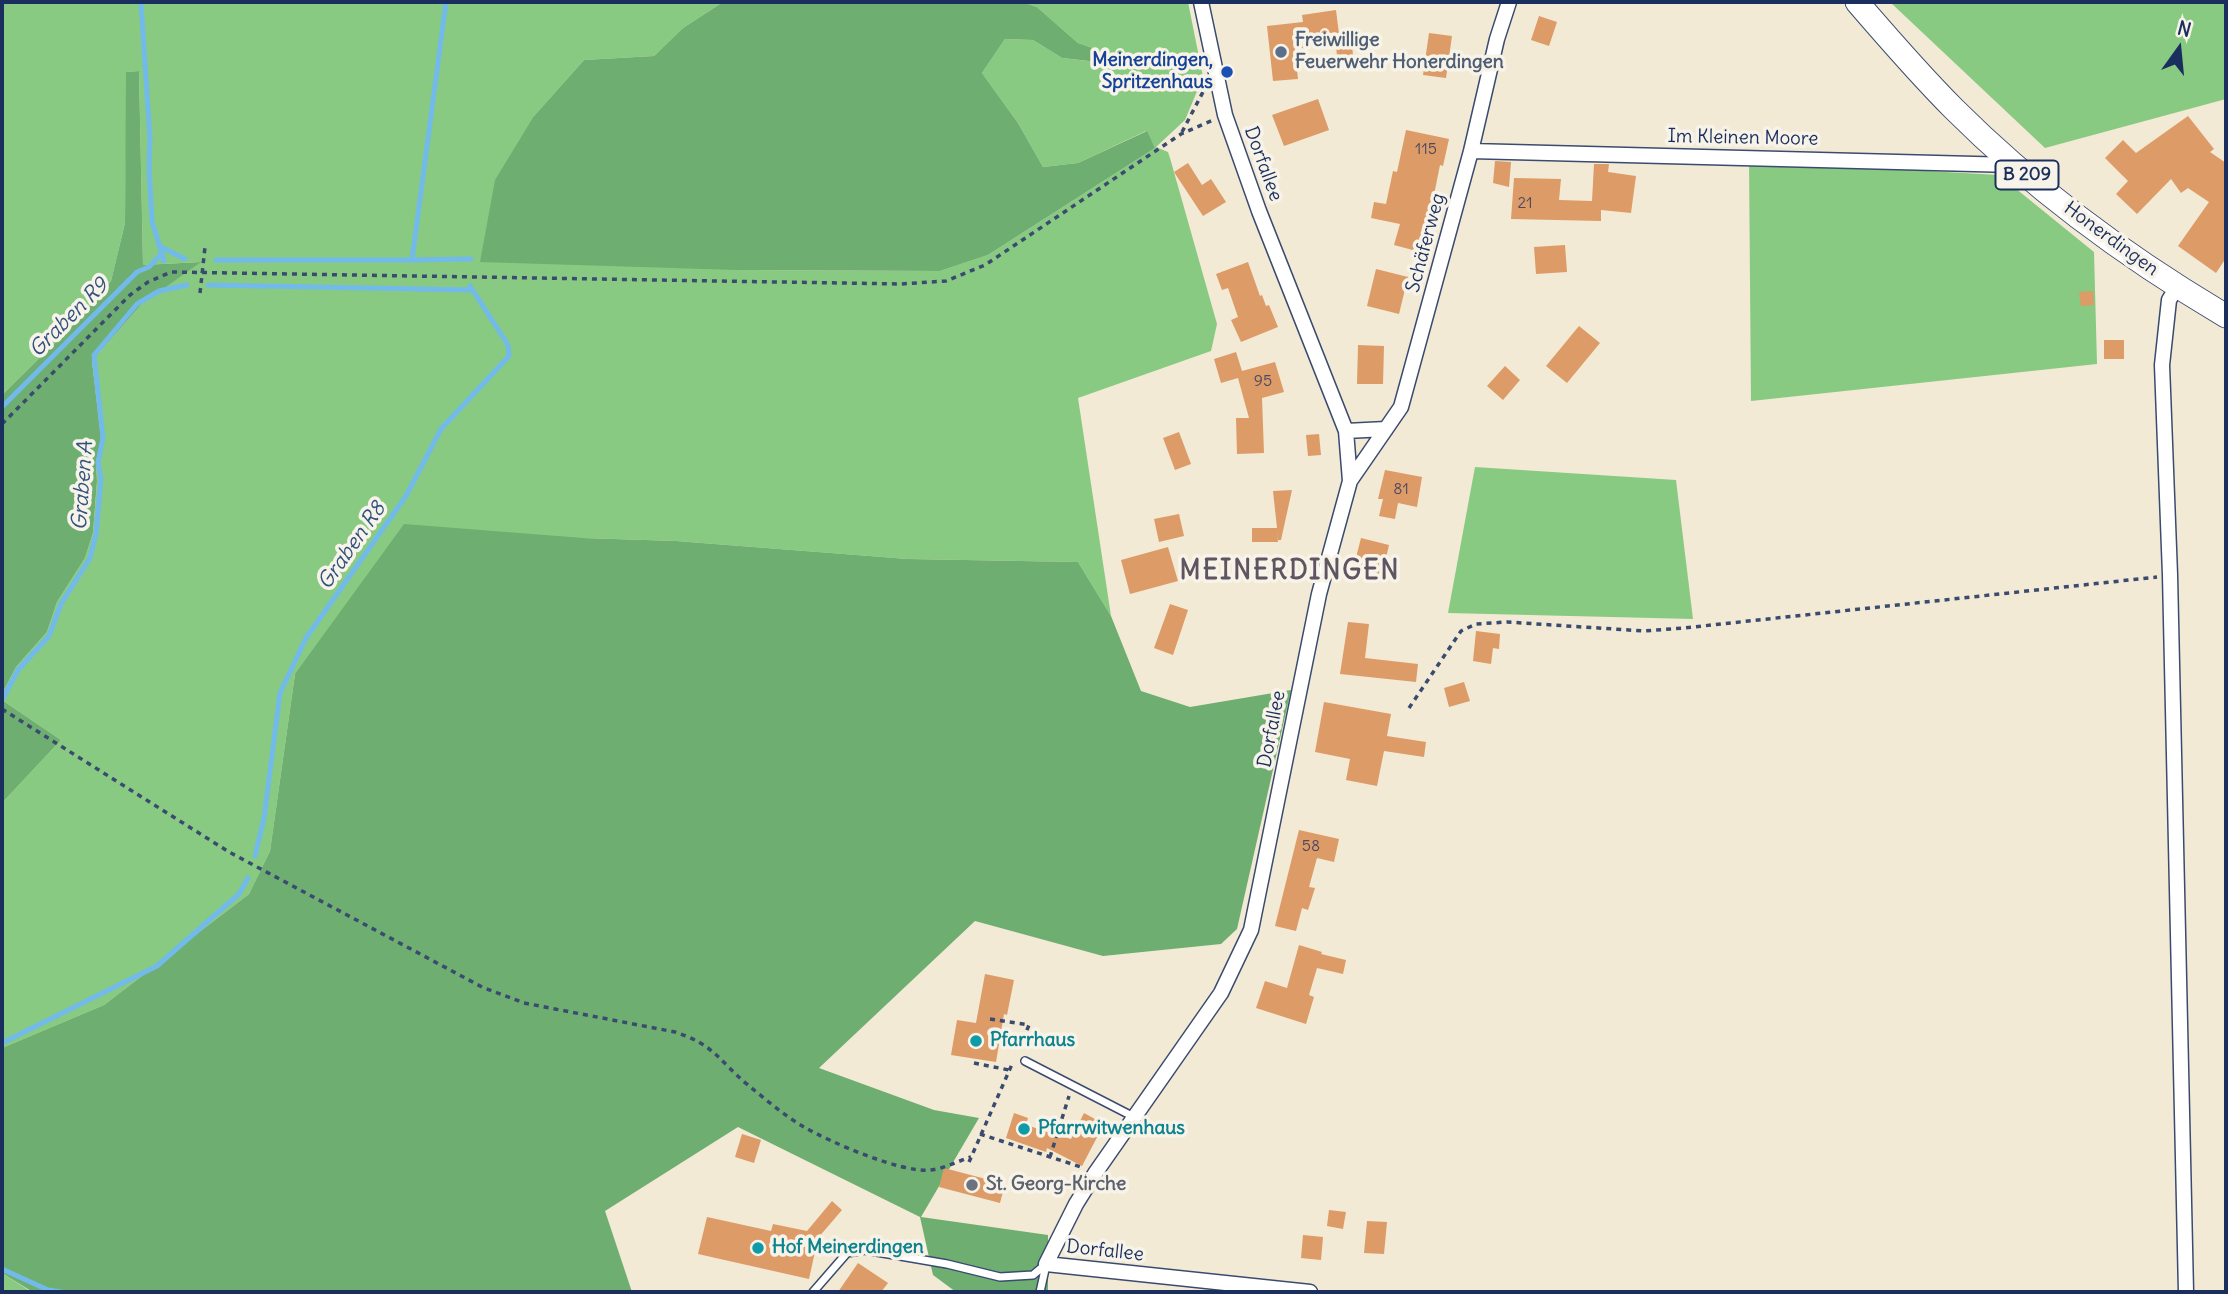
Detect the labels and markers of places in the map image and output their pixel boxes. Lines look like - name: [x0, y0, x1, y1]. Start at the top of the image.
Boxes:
- place label: Freiwillige Feuerwehr Honerdingen: [1295, 30, 1504, 74]
- marker: Freiwillige Feuerwehr Honerdingen: [1273, 44, 1289, 60]
- place label: Meinerdingen, Spritzenhaus: [1092, 50, 1213, 94]
- marker: Meinerdingen, Spritzenhaus: [1219, 64, 1235, 80]
- place label: Pfarrhaus: [990, 1030, 1075, 1052]
- marker: Pfarrhaus: [968, 1033, 984, 1049]
- place label: Pfarrwitwenhaus: [1038, 1118, 1185, 1140]
- marker: Pfarrwitwenhaus: [1016, 1121, 1032, 1137]
- place label: St. Georg-Kirche: [986, 1174, 1126, 1196]
- marker: St. Georg-Kirche: [964, 1177, 980, 1193]
- place label: Hof Meinerdingen: [772, 1237, 924, 1259]
- marker: Hof Meinerdingen: [750, 1240, 766, 1256]

